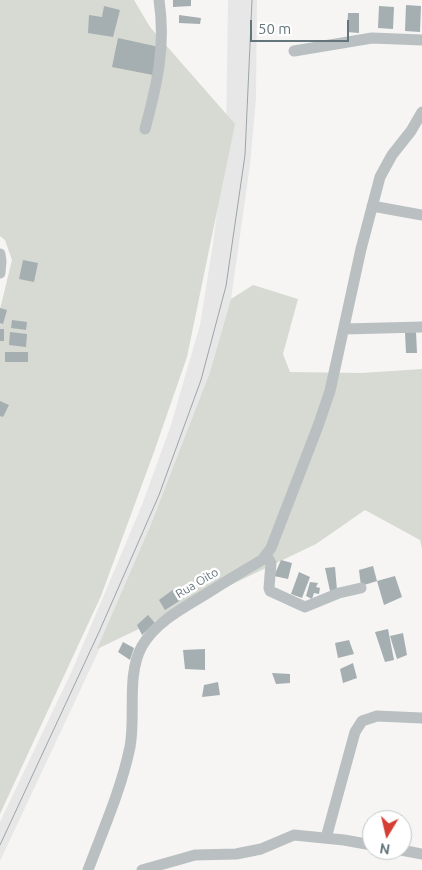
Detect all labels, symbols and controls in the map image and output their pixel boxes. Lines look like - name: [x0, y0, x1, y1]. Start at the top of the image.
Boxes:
- scale bar: [252, 10, 351, 42]
- text: 50 m: [258, 20, 291, 37]
- street label: Rua Oito: [173, 565, 221, 601]
- north arrow: [362, 810, 412, 860]
- text: N: [378, 840, 391, 858]

